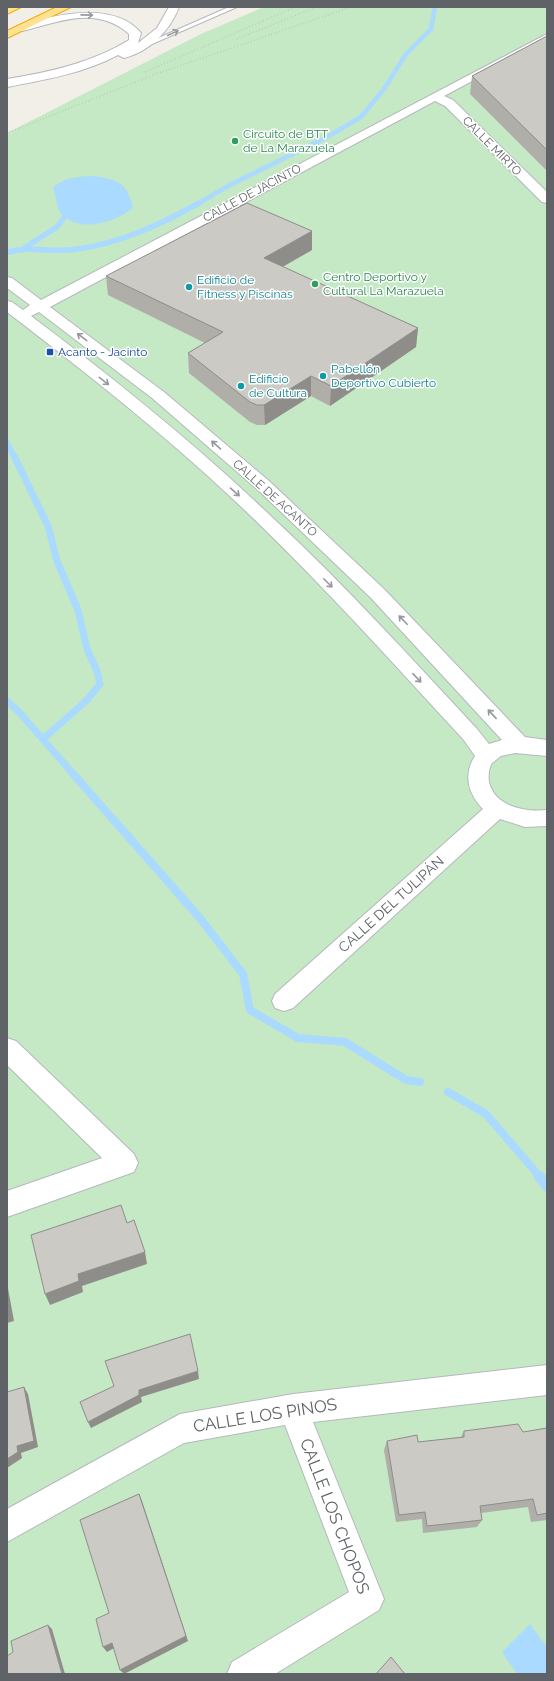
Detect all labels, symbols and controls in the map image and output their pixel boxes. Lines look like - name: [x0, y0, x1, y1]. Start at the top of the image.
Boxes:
- one-way arrow: [80, 11, 93, 19]
- one-way arrow: [167, 29, 179, 36]
- street label: CALLE MIRTO: [460, 114, 524, 178]
- place label: Circuito de BTT de La Marazuela: [243, 127, 335, 155]
- marker: Circuito de BTT de La Marazuela: [230, 136, 240, 146]
- street label: CALLE DE JACINTO: [201, 161, 303, 225]
- place label: Centro Deportivo y Cultural La Marazuela: [323, 270, 444, 298]
- place label: Edificio de Fitness y Piscinas: [197, 273, 293, 301]
- marker: Centro Deportivo y Cultural La Marazuela: [310, 279, 320, 289]
- marker: Edificio de Fitness y Piscinas: [184, 282, 194, 292]
- one-way arrow: [77, 333, 88, 341]
- place label: Acanto - Jacinto: [58, 345, 147, 359]
- marker: Acanto - Jacinto: [45, 347, 55, 357]
- place label: Pabellón Deportivo Cubierto: [331, 362, 436, 390]
- marker: Pabellón Deportivo Cubierto: [318, 371, 328, 381]
- place label: Edificio de Cultura: [249, 372, 307, 400]
- one-way arrow: [99, 376, 110, 385]
- marker: Edificio de Cultura: [236, 381, 246, 391]
- one-way arrow: [211, 440, 221, 449]
- street label: CALLE DE ACANTO: [230, 456, 320, 540]
- one-way arrow: [230, 487, 241, 496]
- one-way arrow: [323, 578, 333, 588]
- one-way arrow: [398, 615, 407, 625]
- one-way arrow: [412, 672, 421, 682]
- one-way arrow: [487, 709, 497, 719]
- street label: CALLE DEL TULIPÁN: [335, 852, 447, 955]
- street label: CALLE LOS PINOS: [192, 1394, 338, 1436]
- street label: CALLE LOS CHOPOS: [296, 1435, 374, 1597]

